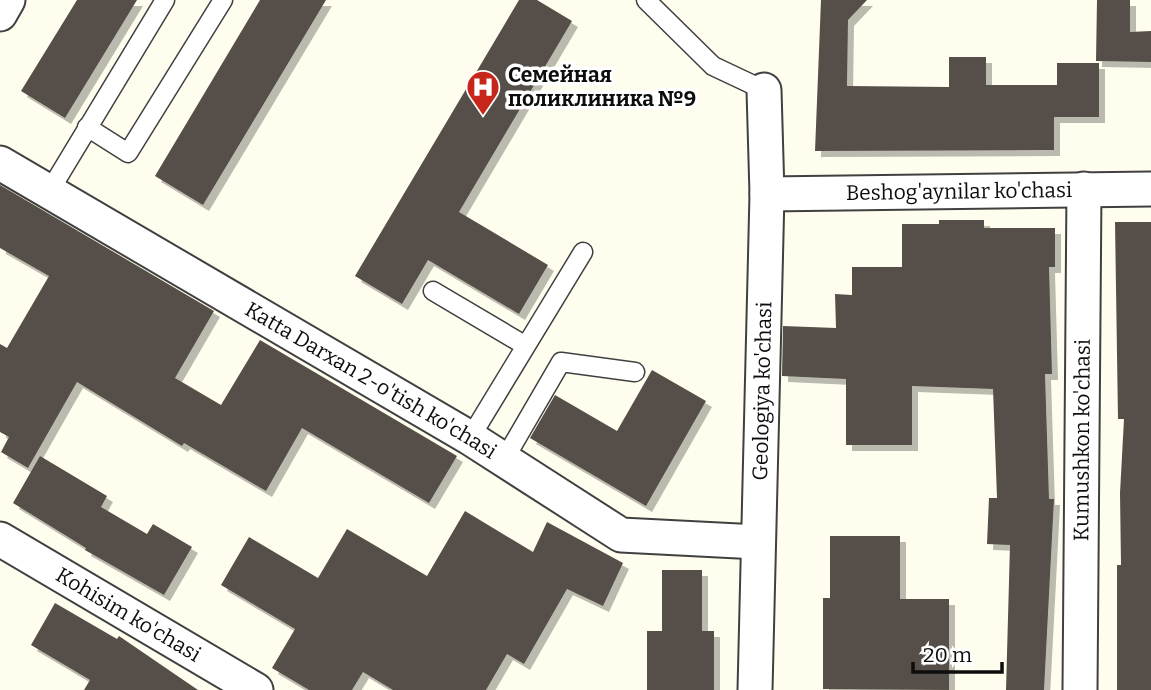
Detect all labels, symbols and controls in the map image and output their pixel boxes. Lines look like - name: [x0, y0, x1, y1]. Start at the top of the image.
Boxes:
- place label: Семейная поликлиника №9: [508, 62, 696, 112]
- hospital icon: Семейная поликлиника №9: [464, 68, 502, 117]
- street label: Beshog'aynilar ko'chasi: [846, 177, 1072, 206]
- street label: Katta Darxan 2-o'tish ko'chasi: [240, 296, 502, 465]
- street label: Geologiya ko'chasi: [747, 301, 777, 481]
- street label: Kumushkon ko'chasi: [1068, 339, 1096, 541]
- street label: Kohisim ko'chasi: [51, 562, 206, 668]
- scale bar: [913, 630, 1002, 674]
- text: 20 m: [923, 642, 972, 668]

